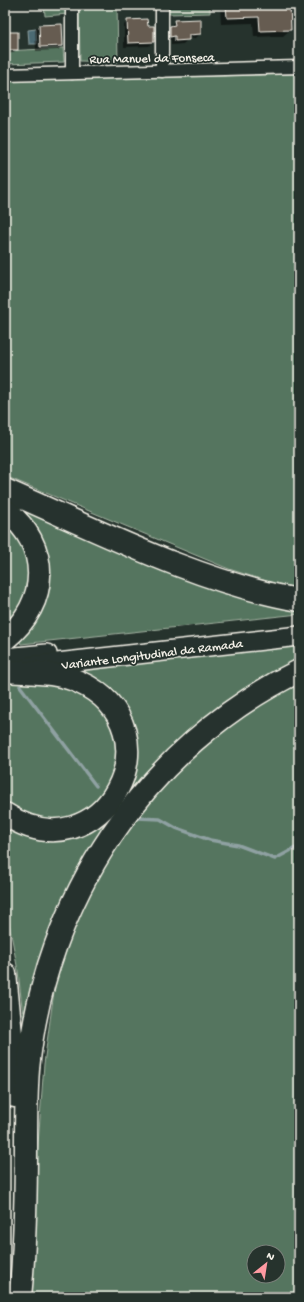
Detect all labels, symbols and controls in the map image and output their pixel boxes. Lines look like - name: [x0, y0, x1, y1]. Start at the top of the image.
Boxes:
- street label: Rua Manuel da Fonseca: [89, 51, 215, 68]
- street label: Variante Longitudinal da Ramada: [60, 637, 245, 674]
- north arrow: [246, 1244, 286, 1284]
- text: N: [264, 1250, 276, 1264]

